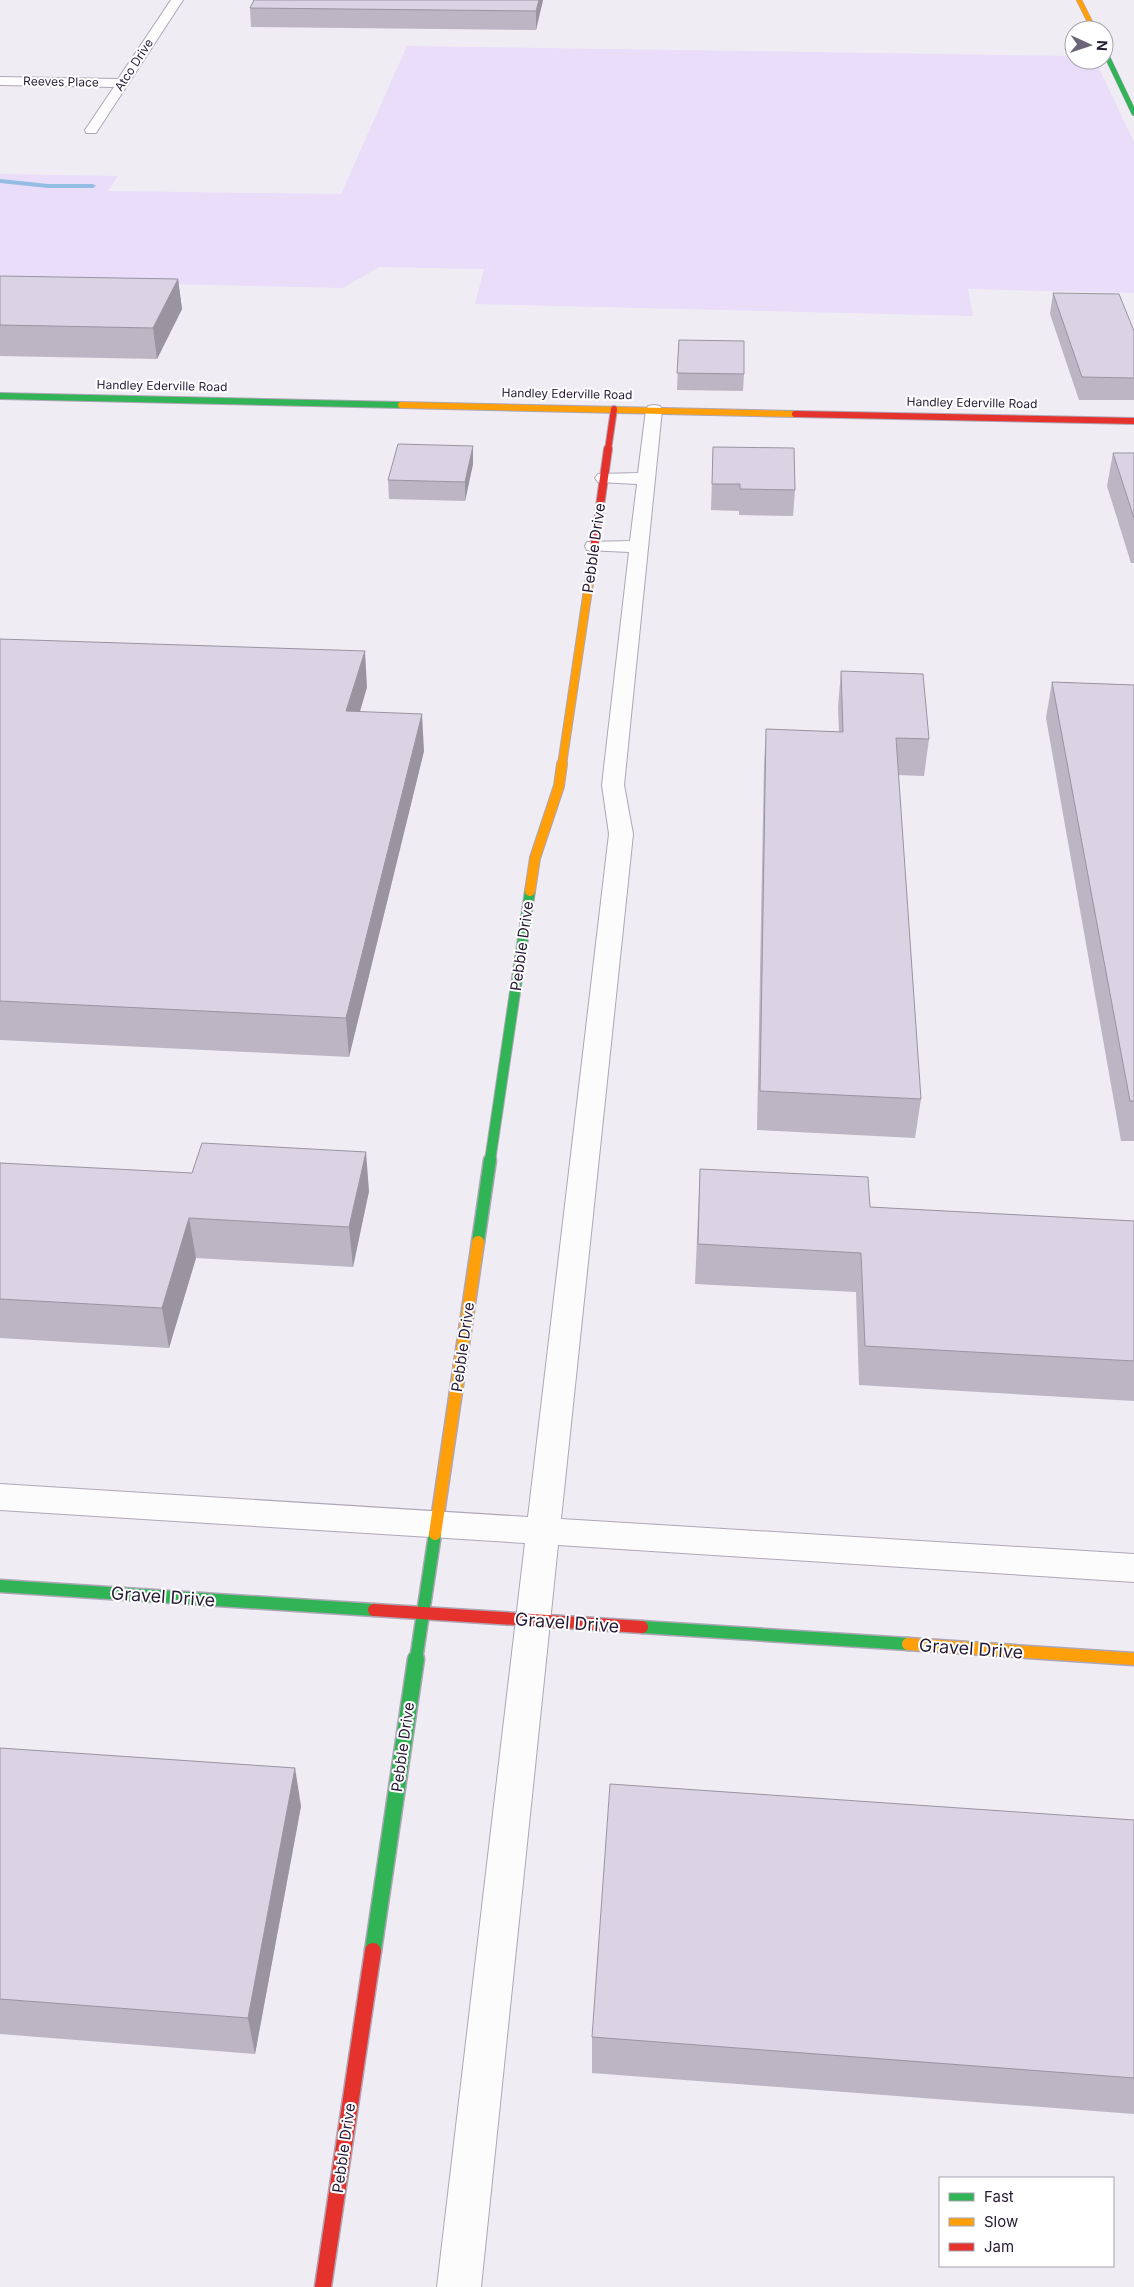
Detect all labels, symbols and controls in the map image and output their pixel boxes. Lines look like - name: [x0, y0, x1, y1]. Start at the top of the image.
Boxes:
- north arrow: [1064, 20, 1114, 70]
- street label: Atco Drive: [111, 36, 156, 94]
- text: N: [1094, 40, 1111, 51]
- street label: Reeves Place: [23, 73, 99, 90]
- street label: Handley Ederville Road: [96, 377, 228, 394]
- street label: Handley Ederville Road: [501, 385, 633, 402]
- street label: Handley Ederville Road: [906, 394, 1038, 411]
- street label: Pebble Drive: [578, 502, 609, 594]
- street label: Pebble Drive: [506, 900, 537, 992]
- street label: Pebble Drive: [447, 1301, 478, 1393]
- street label: Gravel Drive: [110, 1582, 216, 1611]
- street label: Gravel Drive: [514, 1608, 620, 1637]
- street label: Gravel Drive: [918, 1634, 1024, 1663]
- street label: Pebble Drive: [387, 1701, 418, 1793]
- street label: Pebble Drive: [328, 2102, 359, 2194]
- legend: [939, 2177, 1114, 2267]
- text: Fast: [984, 2187, 1014, 2206]
- text: Slow: [984, 2212, 1018, 2231]
- text: Jam: [984, 2237, 1014, 2256]

